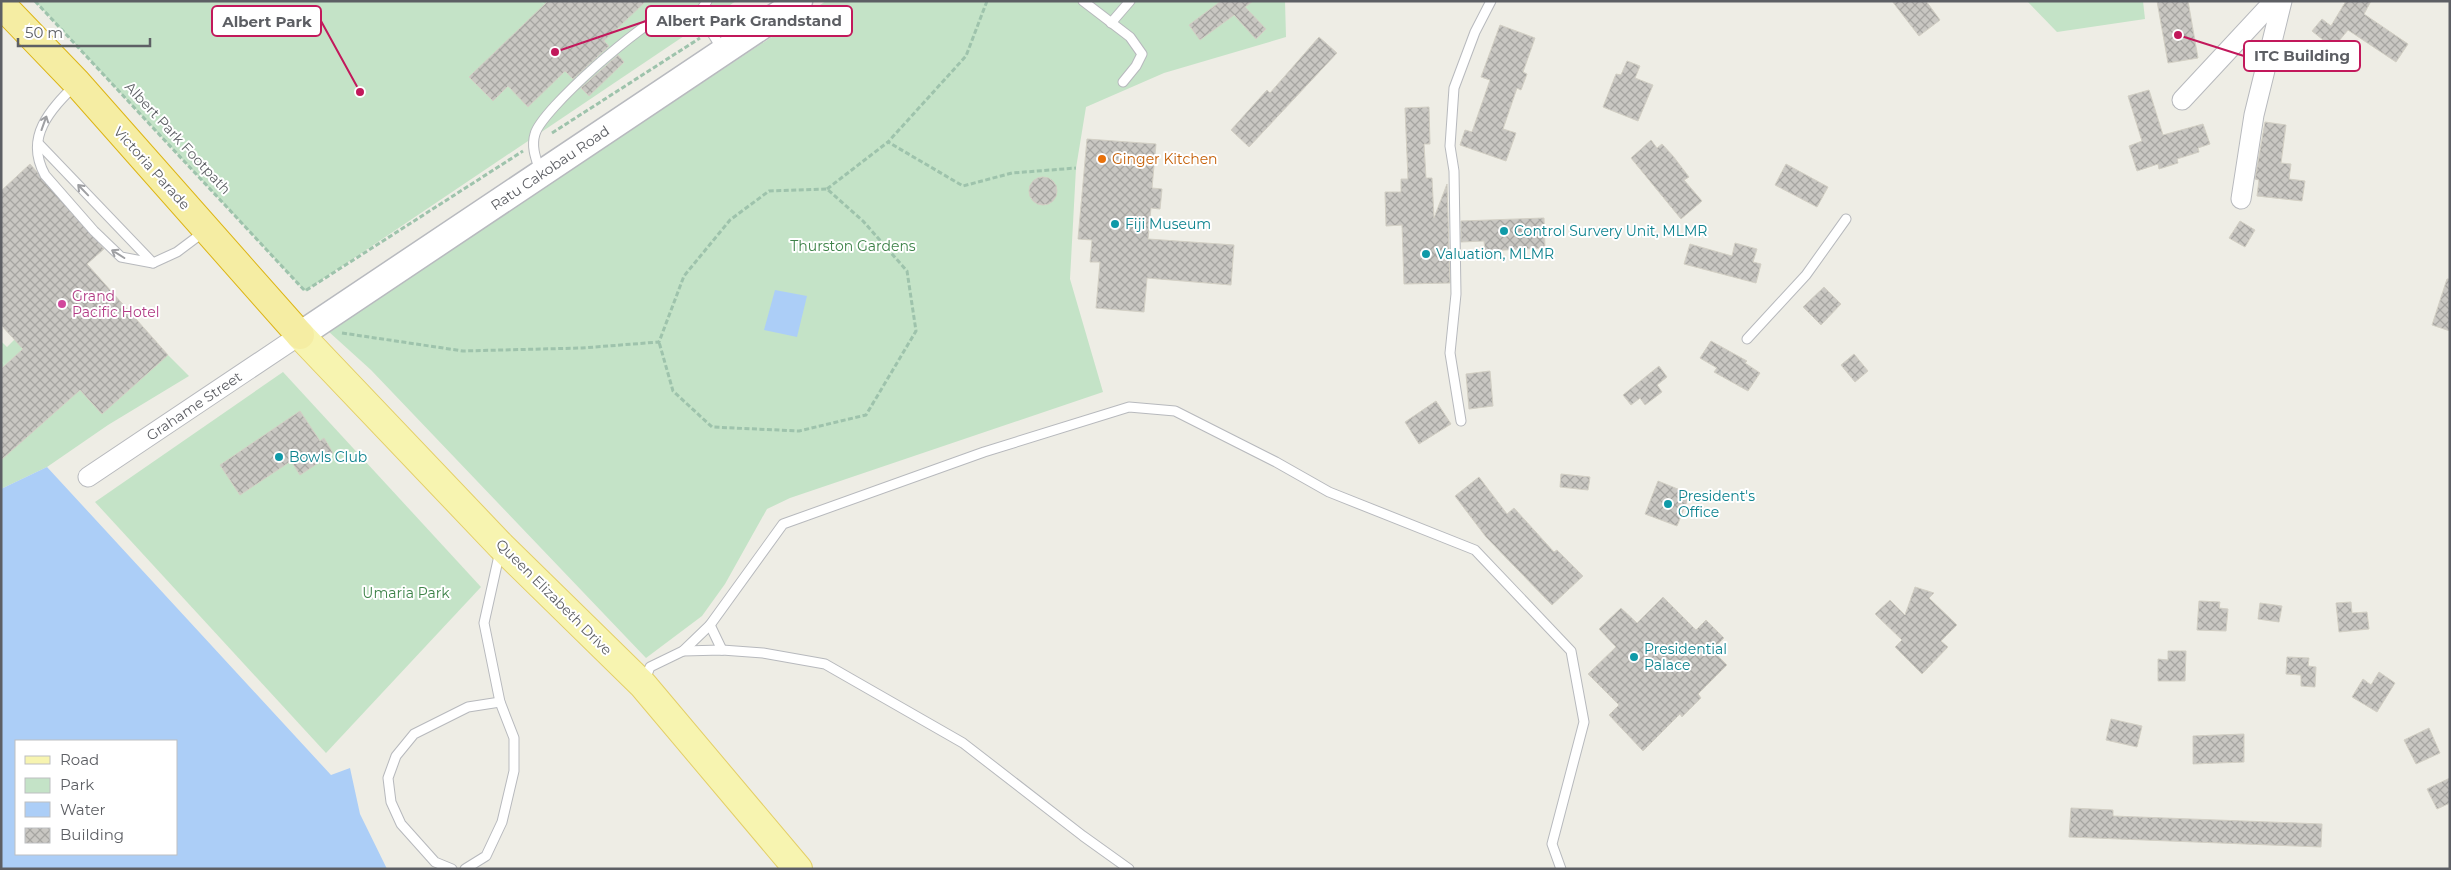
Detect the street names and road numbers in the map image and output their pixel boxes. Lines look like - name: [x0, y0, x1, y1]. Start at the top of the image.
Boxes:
- street label: Albert Park Footpath: [121, 78, 235, 198]
- street label: Ratu Cakobau Road: [487, 122, 613, 214]
- street label: Victoria Parade: [110, 123, 194, 213]
- street label: Grahame Street: [143, 367, 245, 445]
- street label: Queen Elizabeth Drive: [492, 535, 616, 659]

